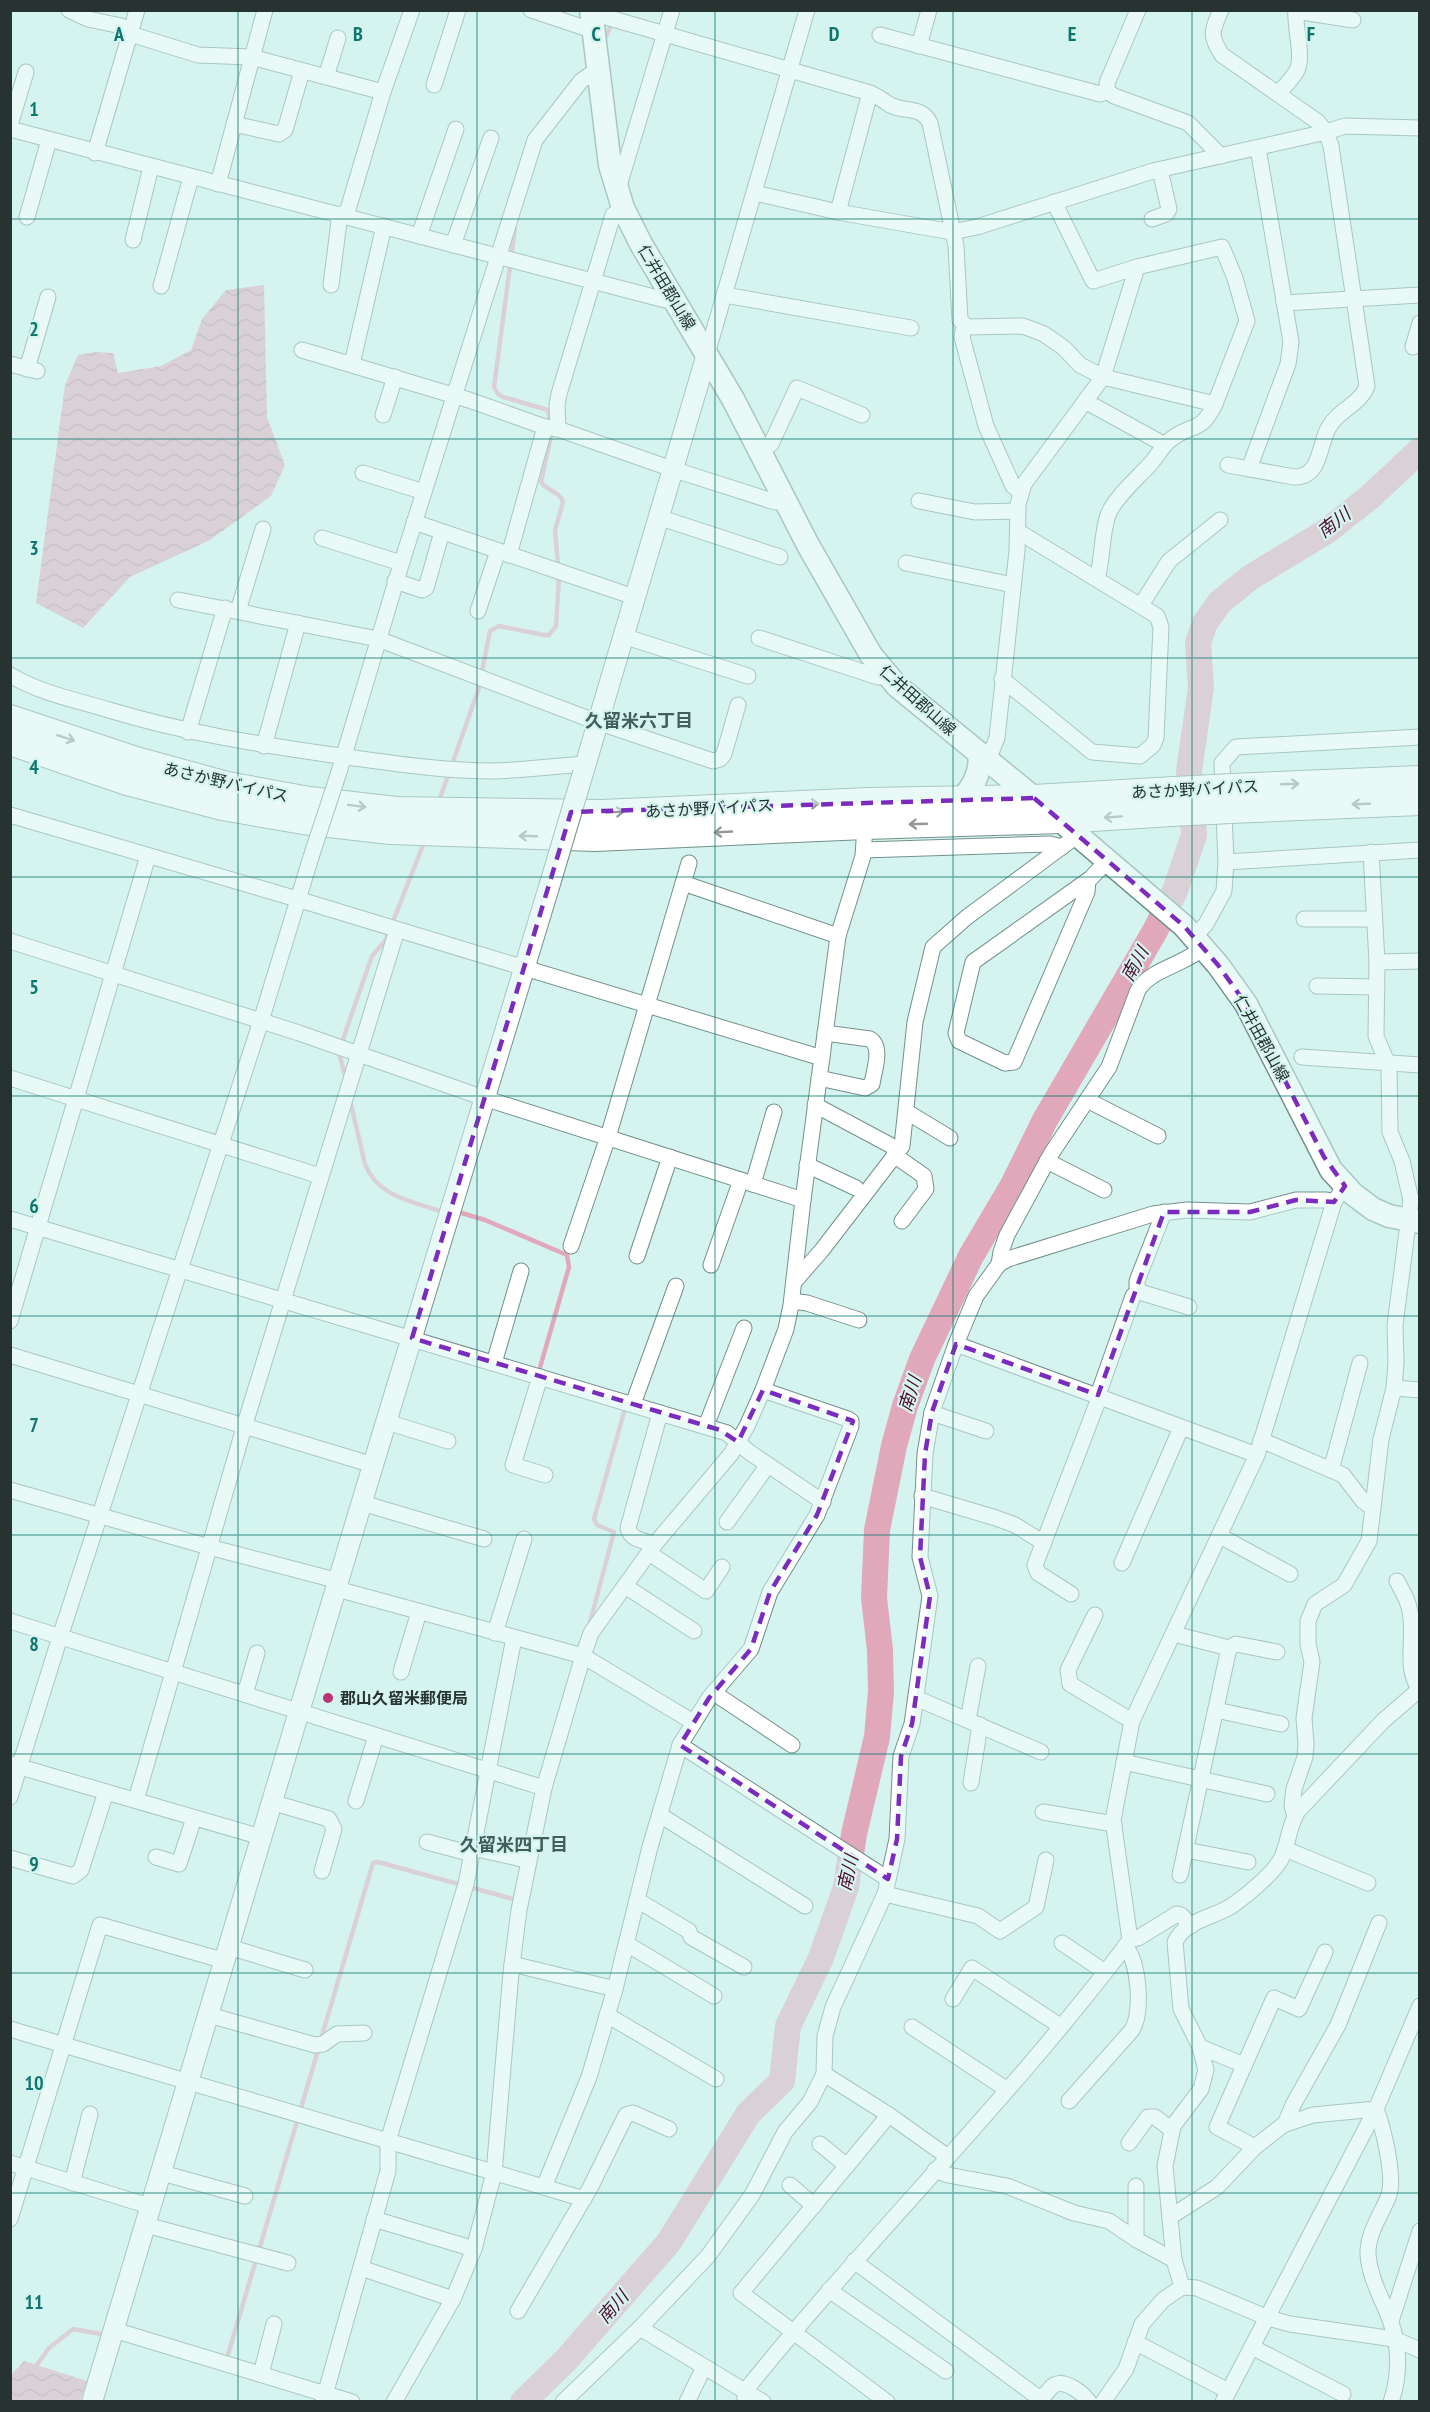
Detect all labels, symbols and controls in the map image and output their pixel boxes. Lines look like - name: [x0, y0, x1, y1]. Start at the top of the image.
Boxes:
- text: A: [113, 21, 125, 47]
- text: B: [353, 21, 363, 47]
- text: C: [591, 21, 601, 47]
- text: D: [829, 21, 840, 47]
- text: E: [1068, 21, 1076, 47]
- text: F: [1307, 21, 1315, 47]
- text: 1: [29, 96, 39, 122]
- street label: 仁井田郡山線: [634, 241, 700, 333]
- text: 2: [29, 316, 39, 342]
- water label: 南川: [1312, 501, 1357, 543]
- text: 3: [29, 535, 39, 561]
- street label: 仁井田郡山線: [876, 660, 960, 740]
- district label: 久留米六丁目: [585, 709, 693, 732]
- one-way arrow: [56, 733, 75, 744]
- text: 4: [29, 754, 39, 780]
- street label: あさか野バイパス: [162, 758, 290, 806]
- street label: あさか野バイパス: [1131, 776, 1259, 802]
- one-way arrow: [1280, 779, 1300, 790]
- street label: あさか野バイパス: [645, 795, 773, 821]
- one-way arrow: [799, 798, 819, 809]
- one-way arrow: [1352, 799, 1372, 810]
- one-way arrow: [347, 800, 366, 811]
- one-way arrow: [604, 807, 624, 818]
- one-way arrow: [1103, 811, 1123, 822]
- one-way arrow: [909, 819, 929, 830]
- one-way arrow: [714, 827, 734, 838]
- one-way arrow: [519, 830, 539, 841]
- water label: 南川: [1116, 941, 1154, 985]
- text: 5: [29, 974, 39, 1000]
- street label: 仁井田郡山線: [1230, 991, 1294, 1085]
- text: 6: [29, 1193, 39, 1219]
- water label: 南川: [893, 1371, 927, 1415]
- text: 7: [29, 1412, 39, 1438]
- text: 8: [29, 1631, 39, 1657]
- place label: 郡山久留米郵便局: [340, 1688, 468, 1708]
- marker: 郡山久留米郵便局: [321, 1691, 335, 1705]
- district label: 久留米四丁目: [460, 1833, 568, 1856]
- text: 9: [29, 1851, 39, 1877]
- water label: 南川: [832, 1851, 863, 1893]
- text: 10: [24, 2070, 44, 2096]
- water label: 南川: [592, 2284, 634, 2328]
- text: 11: [24, 2289, 44, 2315]

